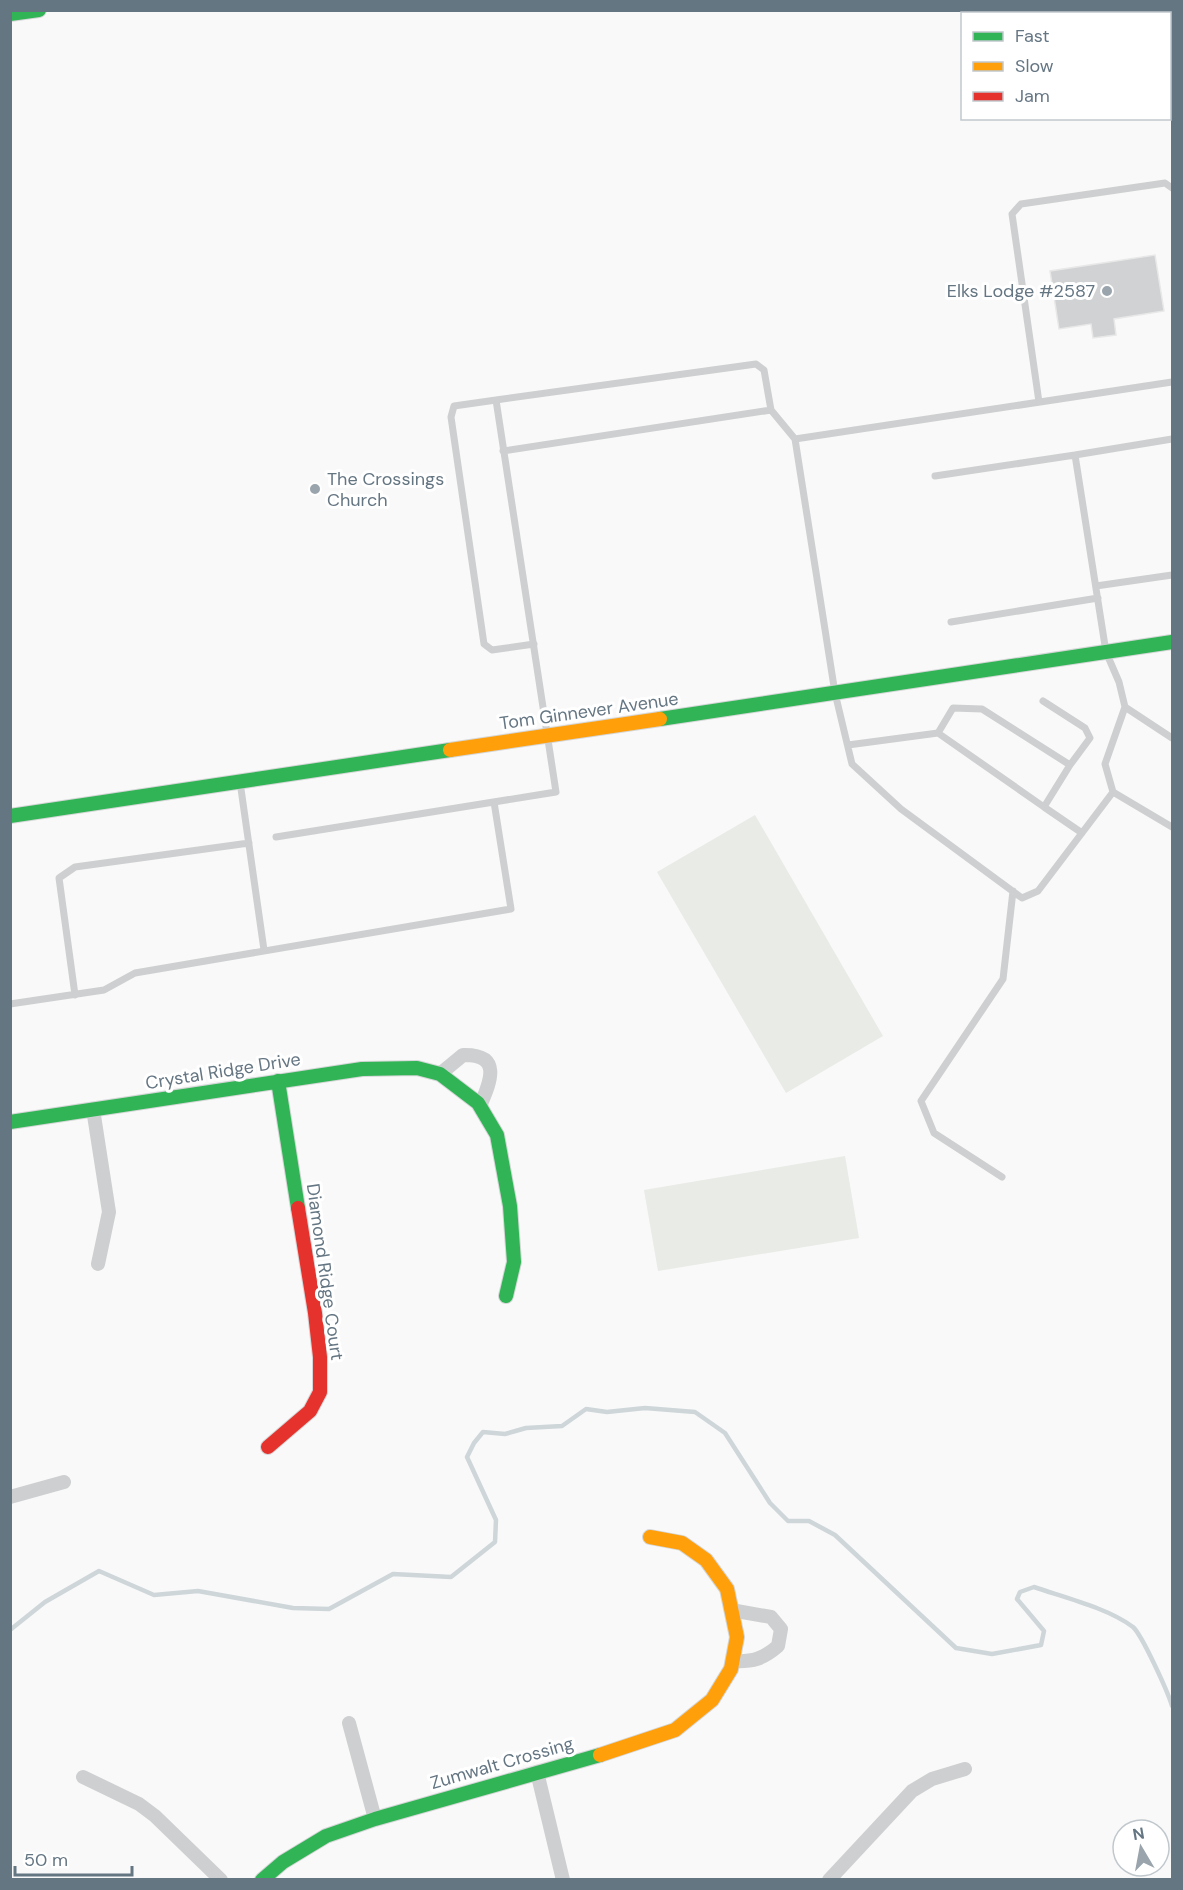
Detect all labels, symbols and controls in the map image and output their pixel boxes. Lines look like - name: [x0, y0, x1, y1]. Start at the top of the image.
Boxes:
- legend: [961, 12, 1171, 120]
- text: Fast: [1015, 24, 1050, 48]
- text: Slow: [1015, 54, 1054, 78]
- text: Jam: [1015, 84, 1050, 108]
- place label: Elks Lodge #2587: [947, 279, 1095, 303]
- marker: Elks Lodge #2587: [1100, 284, 1114, 298]
- place label: The Crossings Church: [327, 467, 444, 512]
- marker: The Crossings Church: [308, 482, 322, 496]
- street label: Tom Ginnever Avenue: [498, 687, 680, 735]
- street label: Crystal Ridge Drive: [144, 1047, 302, 1095]
- street label: Diamond Ridge Court: [301, 1182, 349, 1362]
- street label: Zumwalt Crossing: [428, 1731, 576, 1795]
- north arrow: [1111, 1818, 1171, 1878]
- text: N: [1131, 1822, 1146, 1845]
- scale bar: [15, 1839, 132, 1877]
- text: 50 m: [24, 1848, 68, 1872]

